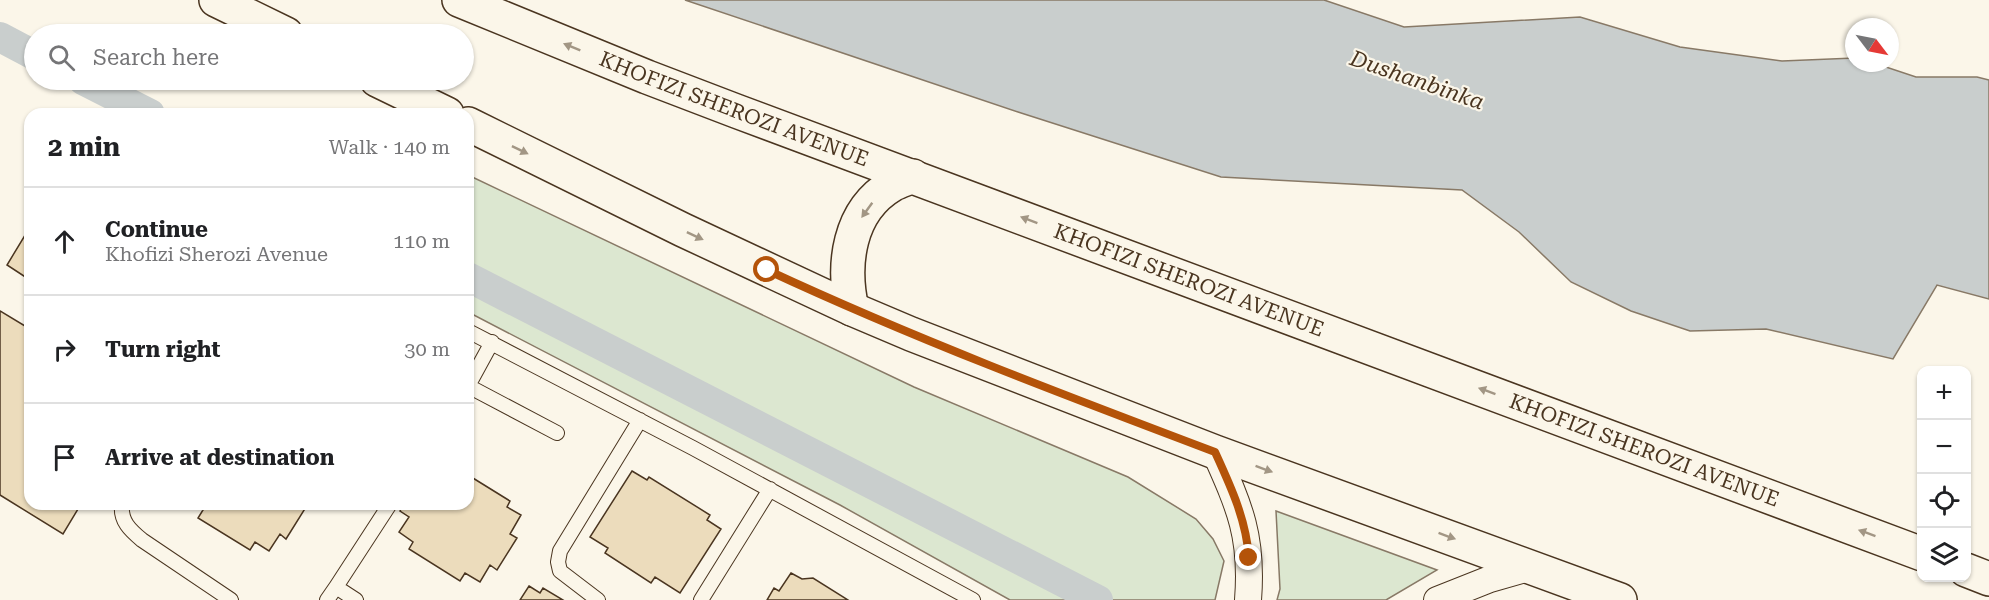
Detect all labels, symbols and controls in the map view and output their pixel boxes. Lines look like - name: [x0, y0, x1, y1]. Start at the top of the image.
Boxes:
- north arrow: [1845, 18, 1899, 72]
- search box: [24, 24, 474, 90]
- icon: search: [45, 41, 78, 74]
- one-way arrow: [563, 42, 581, 51]
- text: Search here: [93, 45, 219, 70]
- water label: Dushanbinka: [1346, 45, 1487, 115]
- street label: KHOFIZI SHEROZI AVENUE: [596, 47, 872, 172]
- text: 2 min: [48, 132, 120, 162]
- text: Walk · 140 m: [329, 135, 450, 159]
- one-way arrow: [512, 145, 529, 155]
- one-way arrow: [862, 202, 874, 217]
- one-way arrow: [1020, 214, 1038, 224]
- text: Continue: [105, 217, 208, 242]
- street label: KHOFIZI SHEROZI AVENUE: [1051, 219, 1327, 342]
- icon: ahead: [48, 225, 81, 258]
- text: 110 m: [393, 229, 450, 253]
- one-way arrow: [687, 232, 704, 241]
- text: Khofizi Sherozi Avenue: [105, 242, 328, 266]
- route start: [753, 256, 779, 282]
- icon: right: [48, 333, 81, 366]
- text: Turn right: [105, 337, 220, 362]
- text: 30 m: [404, 337, 450, 361]
- map controls: [1917, 366, 1971, 582]
- button: +: [1917, 366, 1971, 420]
- one-way arrow: [1478, 386, 1496, 396]
- street label: KHOFIZI SHEROZI AVENUE: [1506, 389, 1783, 512]
- button: −: [1917, 420, 1971, 474]
- icon: arrive: [48, 441, 81, 474]
- text: Arrive at destination: [105, 445, 334, 470]
- one-way arrow: [1255, 465, 1273, 475]
- button: locate: [1917, 474, 1971, 528]
- one-way arrow: [1858, 528, 1876, 537]
- button: layers: [1917, 528, 1971, 582]
- one-way arrow: [1439, 531, 1457, 541]
- route end: [1235, 544, 1261, 570]

